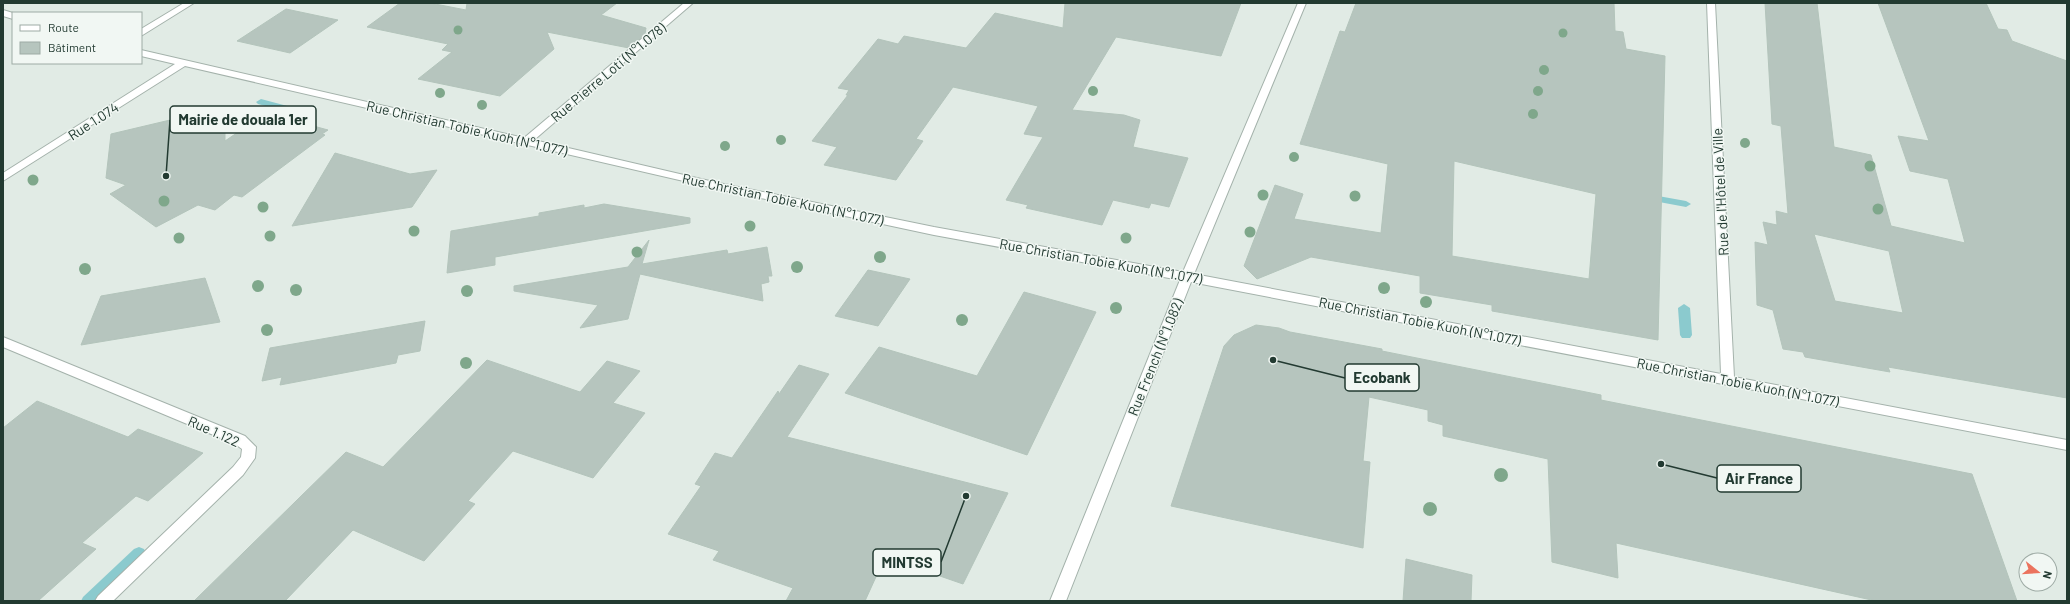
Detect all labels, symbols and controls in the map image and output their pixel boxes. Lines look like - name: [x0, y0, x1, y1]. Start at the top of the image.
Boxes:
- legend: [12, 12, 142, 64]
- street label: Rue Pierre Loti (N°1.078): [547, 19, 669, 125]
- text: Route: [48, 20, 79, 34]
- text: Bâtiment: [48, 40, 96, 54]
- street label: Rue Christian Tobie Kuoh (N°1.077): [365, 97, 569, 159]
- street label: Rue 1.074: [65, 98, 121, 144]
- callout: Mairie de douala 1er: [170, 106, 316, 133]
- text: Mairie de douala 1er: [178, 110, 308, 128]
- street label: Rue de l'Hôtel de Ville: [1708, 128, 1732, 256]
- street label: Rue Christian Tobie Kuoh (N°1.077): [681, 169, 886, 229]
- street label: Rue Christian Tobie Kuoh (N°1.077): [998, 235, 1204, 287]
- street label: Rue Christian Tobie Kuoh (N°1.077): [1317, 293, 1523, 349]
- street label: Rue French (N°1.082): [1124, 296, 1186, 418]
- street label: Rue Christian Tobie Kuoh (N°1.077): [1635, 354, 1841, 410]
- callout: Ecobank: [1345, 364, 1419, 391]
- text: Ecobank: [1353, 368, 1411, 386]
- street label: Rue 1.122: [185, 412, 243, 450]
- callout: Air France: [1717, 465, 1801, 492]
- text: Air France: [1725, 469, 1793, 487]
- callout: MINTSS: [873, 549, 941, 576]
- north arrow: [2018, 552, 2058, 592]
- text: MINTSS: [881, 553, 933, 571]
- text: N: [2041, 570, 2055, 580]

